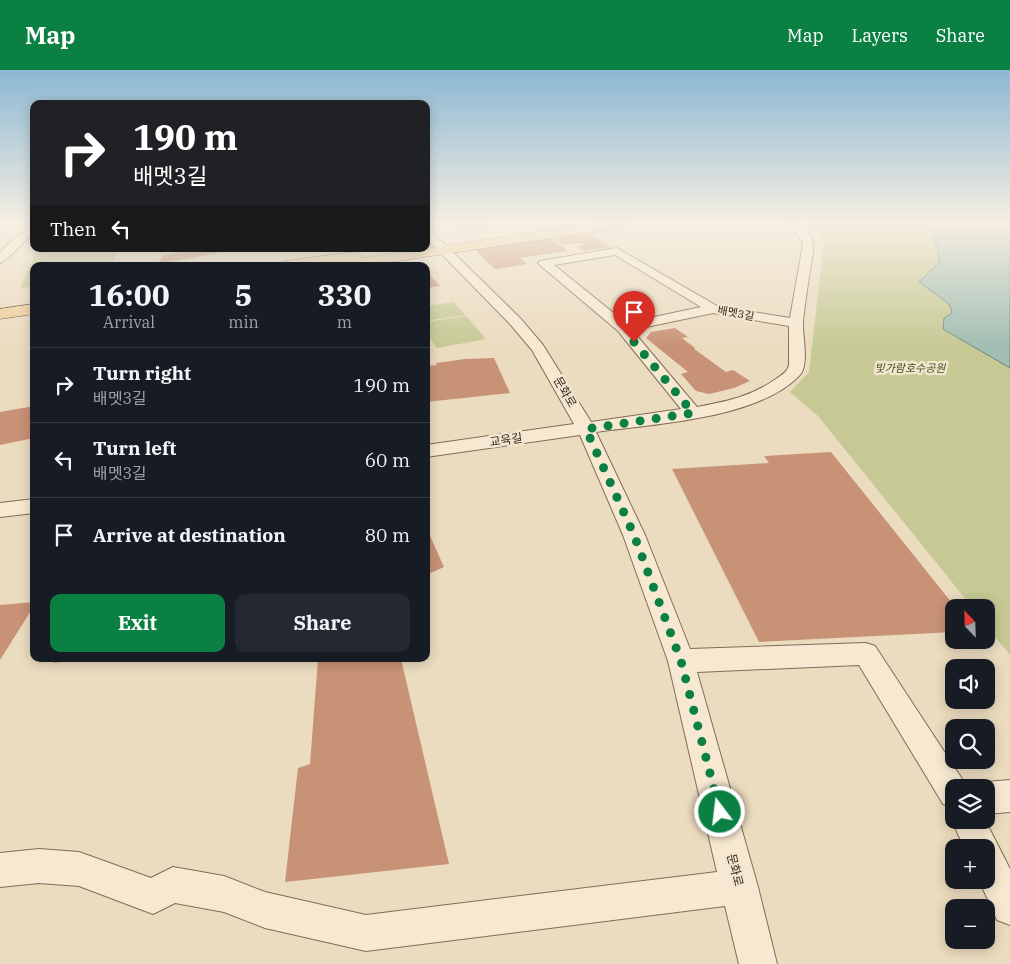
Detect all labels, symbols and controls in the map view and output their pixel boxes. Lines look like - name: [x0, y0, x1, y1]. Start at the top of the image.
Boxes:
- text: Map: [25, 19, 75, 51]
- text: Map: [787, 24, 824, 47]
- text: Layers: [852, 24, 908, 47]
- text: Share: [936, 24, 985, 47]
- text: 190 m: [133, 114, 238, 160]
- icon: right: [50, 120, 115, 185]
- text: 배멧3길: [133, 161, 207, 190]
- icon: left: [107, 215, 135, 243]
- text: Then: [50, 217, 97, 241]
- text: 16:00: [89, 275, 170, 314]
- text: 5: [235, 275, 253, 314]
- text: 330: [317, 275, 371, 314]
- pin: [613, 291, 655, 342]
- icon: arrive: [620, 298, 648, 326]
- street label: 배멧3길: [717, 303, 755, 323]
- text: Arrival: [103, 312, 155, 332]
- text: min: [228, 312, 259, 332]
- text: m: [337, 312, 352, 332]
- text: Turn right: [93, 361, 191, 385]
- park label: 빛가람호수공원: [875, 361, 946, 375]
- icon: right: [50, 371, 78, 399]
- text: 190 m: [353, 373, 410, 397]
- street label: 문화로: [551, 374, 580, 410]
- text: 배멧3길: [93, 388, 147, 408]
- street label: 교육길: [488, 430, 523, 449]
- text: Turn left: [93, 436, 176, 460]
- icon: left: [50, 446, 78, 474]
- text: 60 m: [365, 448, 410, 472]
- text: 배멧3길: [93, 463, 147, 483]
- icon: arrive: [50, 521, 78, 549]
- text: Arrive at destination: [93, 523, 286, 547]
- text: 80 m: [365, 523, 410, 547]
- button: Exit: [50, 594, 225, 652]
- button: Share: [235, 594, 410, 652]
- north arrow: [945, 599, 995, 649]
- map controls: [945, 599, 995, 949]
- button: sound: [945, 659, 995, 709]
- button: search: [945, 719, 995, 769]
- button: layers: [945, 779, 995, 829]
- position arrow: [693, 785, 745, 837]
- button: +: [945, 839, 995, 889]
- street label: 문화로: [724, 852, 747, 888]
- button: −: [945, 899, 995, 949]

